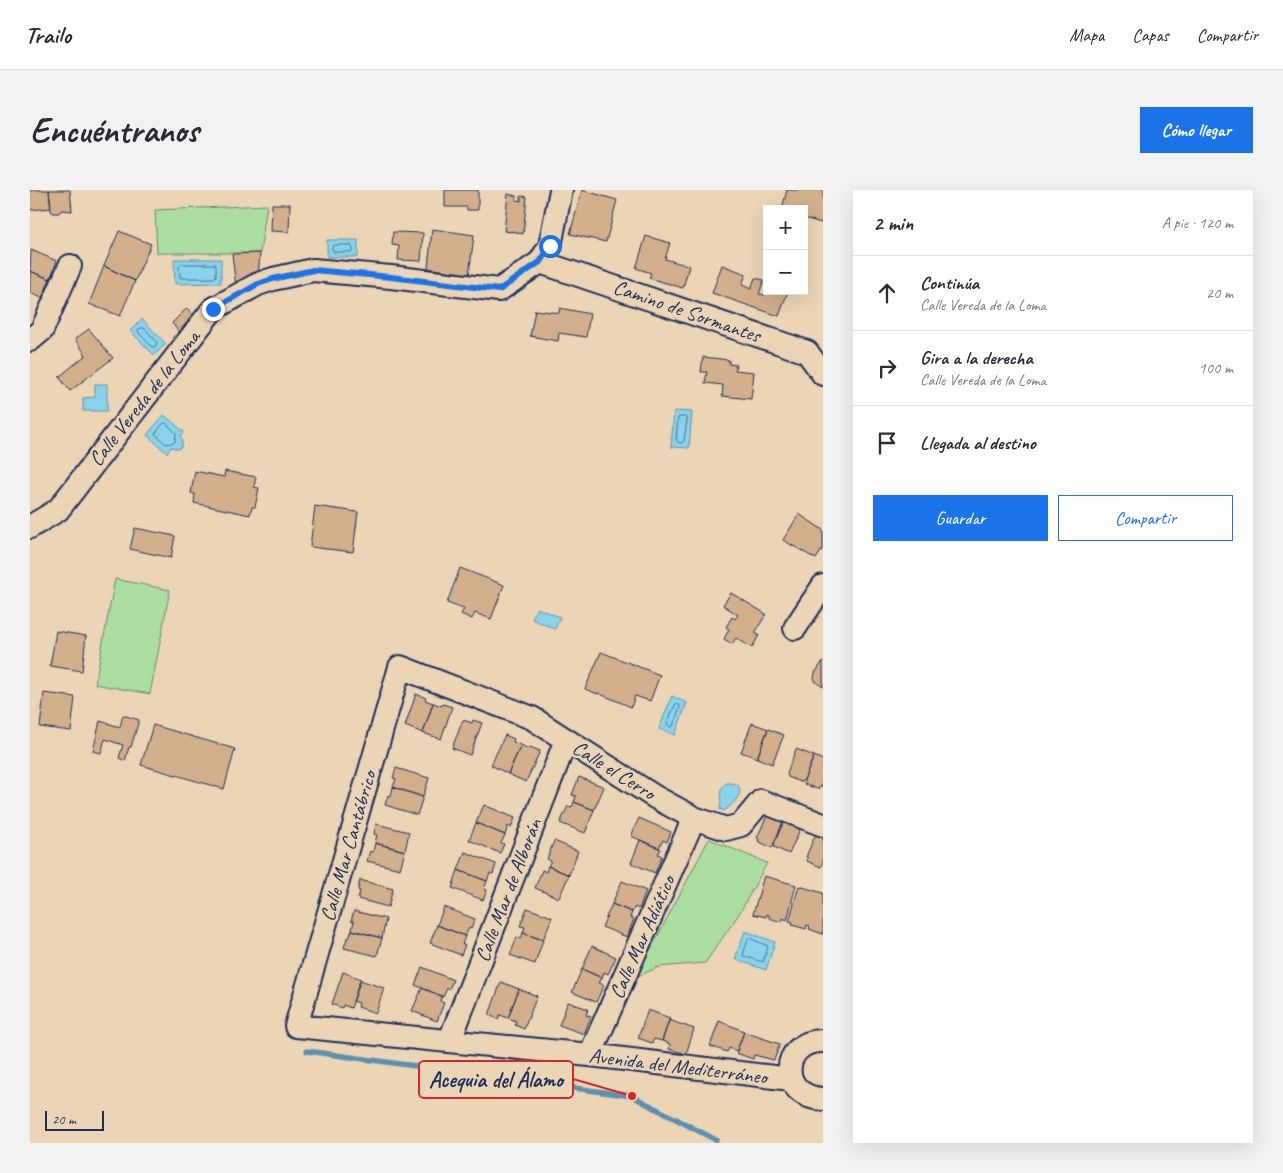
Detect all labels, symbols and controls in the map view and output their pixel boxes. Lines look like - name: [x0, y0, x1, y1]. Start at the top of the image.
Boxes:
- text: Trailo: [25, 20, 71, 50]
- text: Mapa: [1069, 24, 1104, 46]
- text: Capas: [1132, 24, 1169, 46]
- text: Compartir: [1197, 24, 1258, 46]
- button: Cómo llegar: [1140, 107, 1253, 153]
- text: Encuéntranos: [30, 108, 199, 153]
- map controls: [763, 205, 808, 295]
- button: +: [763, 205, 808, 250]
- text: 2 min: [873, 210, 913, 236]
- text: A pie · 120 m: [1162, 213, 1233, 233]
- route start: [539, 235, 562, 258]
- button: −: [763, 250, 808, 295]
- text: Continúa: [920, 271, 979, 295]
- street label: Camino de Sormantes: [610, 274, 766, 349]
- icon: ahead: [873, 279, 901, 307]
- text: 20 m: [1206, 283, 1233, 303]
- text: Calle Vereda de la Loma: [920, 295, 1046, 315]
- route end: [202, 298, 225, 321]
- street label: Calle Vereda de la Loma: [83, 323, 207, 471]
- text: Gira a la derecha: [920, 346, 1033, 370]
- icon: right: [873, 354, 901, 382]
- text: 100 m: [1199, 358, 1233, 378]
- text: Calle Vereda de la Loma: [920, 370, 1046, 390]
- icon: arrive: [873, 429, 901, 457]
- text: Llegada al destino: [920, 431, 1036, 455]
- button: Guardar: [873, 495, 1048, 541]
- button: Compartir: [1058, 495, 1233, 541]
- street label: Calle el Cerro: [568, 734, 662, 807]
- street label: Calle Mar Cantábrico: [314, 765, 383, 924]
- street label: Calle Mar de Alborán: [469, 814, 547, 965]
- street label: Calle Mar Adiático: [603, 869, 682, 1003]
- street label: Avenida del Mediterráneo: [588, 1042, 771, 1090]
- callout: Acequia del Álamo: [419, 1061, 573, 1098]
- text: Acequia del Álamo: [429, 1066, 565, 1094]
- scale bar: [45, 1108, 104, 1131]
- text: 20 m: [52, 1111, 76, 1128]

